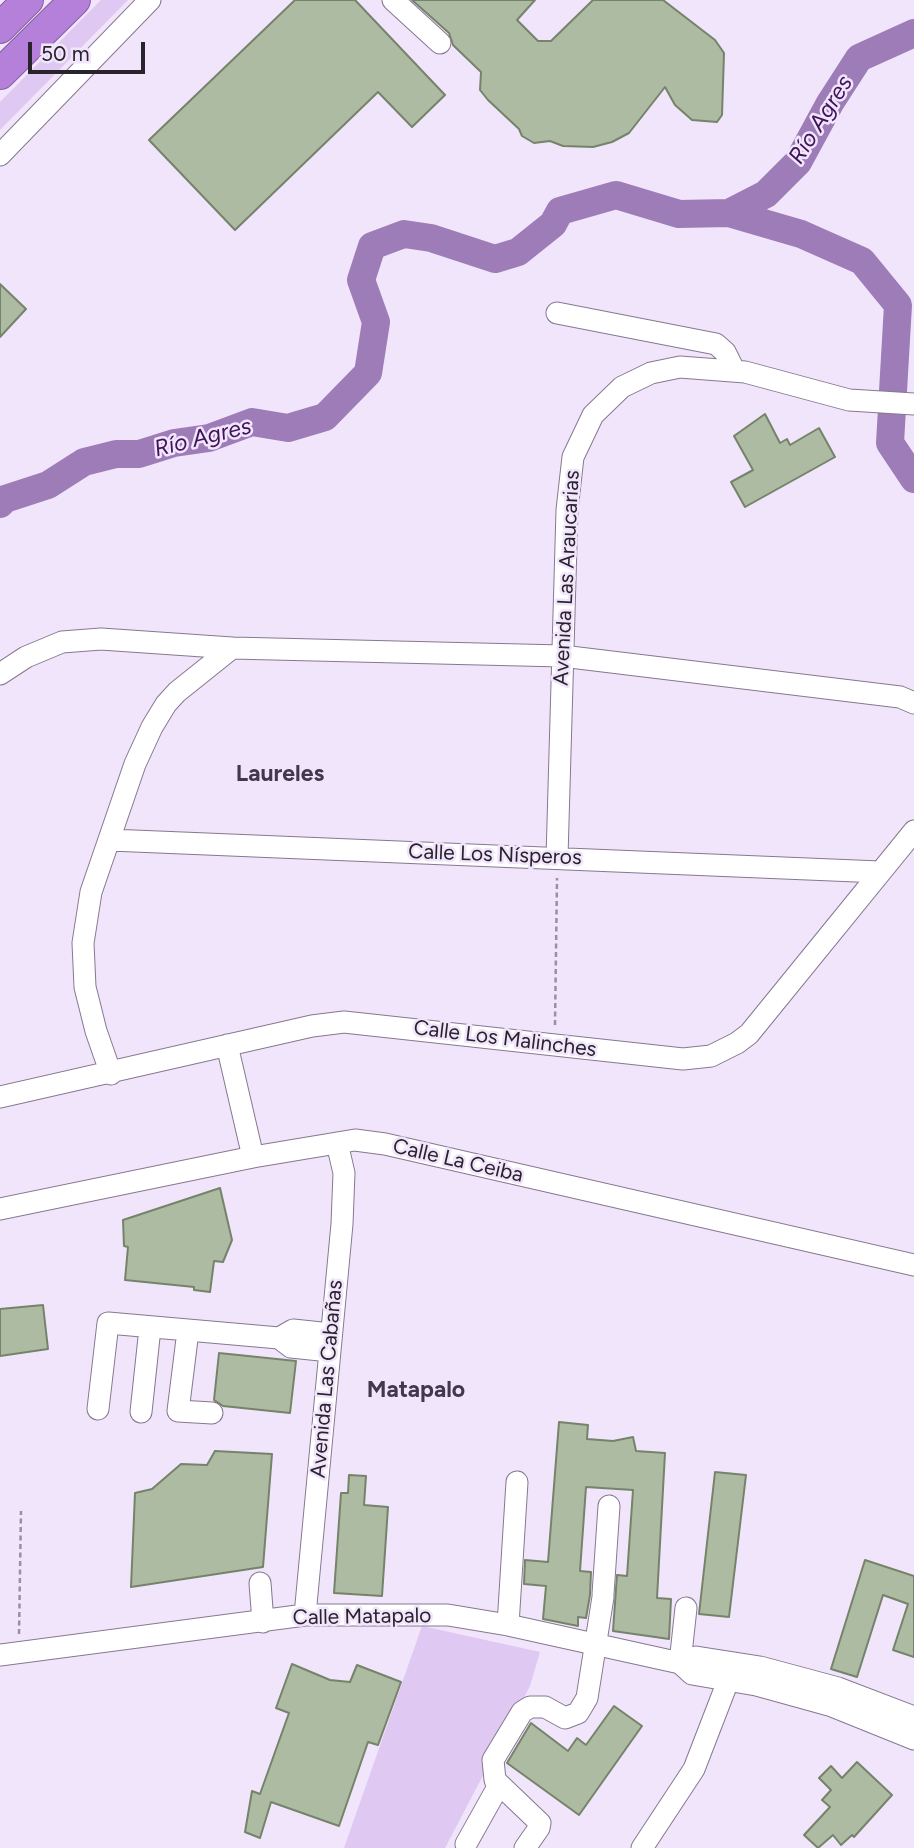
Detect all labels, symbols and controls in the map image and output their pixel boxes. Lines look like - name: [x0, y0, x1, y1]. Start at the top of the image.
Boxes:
- scale bar: [32, 28, 149, 72]
- text: 50 m: [41, 41, 90, 66]
- water label: Río Agres: [783, 71, 859, 169]
- water label: Río Agres: [152, 413, 254, 463]
- street label: Avenida Las Araucarias: [549, 470, 585, 686]
- district label: Laureles: [236, 760, 324, 788]
- street label: Calle Los Nísperos: [408, 839, 582, 871]
- street label: Calle Los Malinches: [412, 1015, 598, 1063]
- street label: Calle La Ceiba: [390, 1134, 526, 1188]
- street label: Avenida Las Cabañas: [306, 1279, 348, 1479]
- district label: Matapalo: [367, 1376, 465, 1404]
- street label: Calle Matapalo: [292, 1603, 432, 1631]

